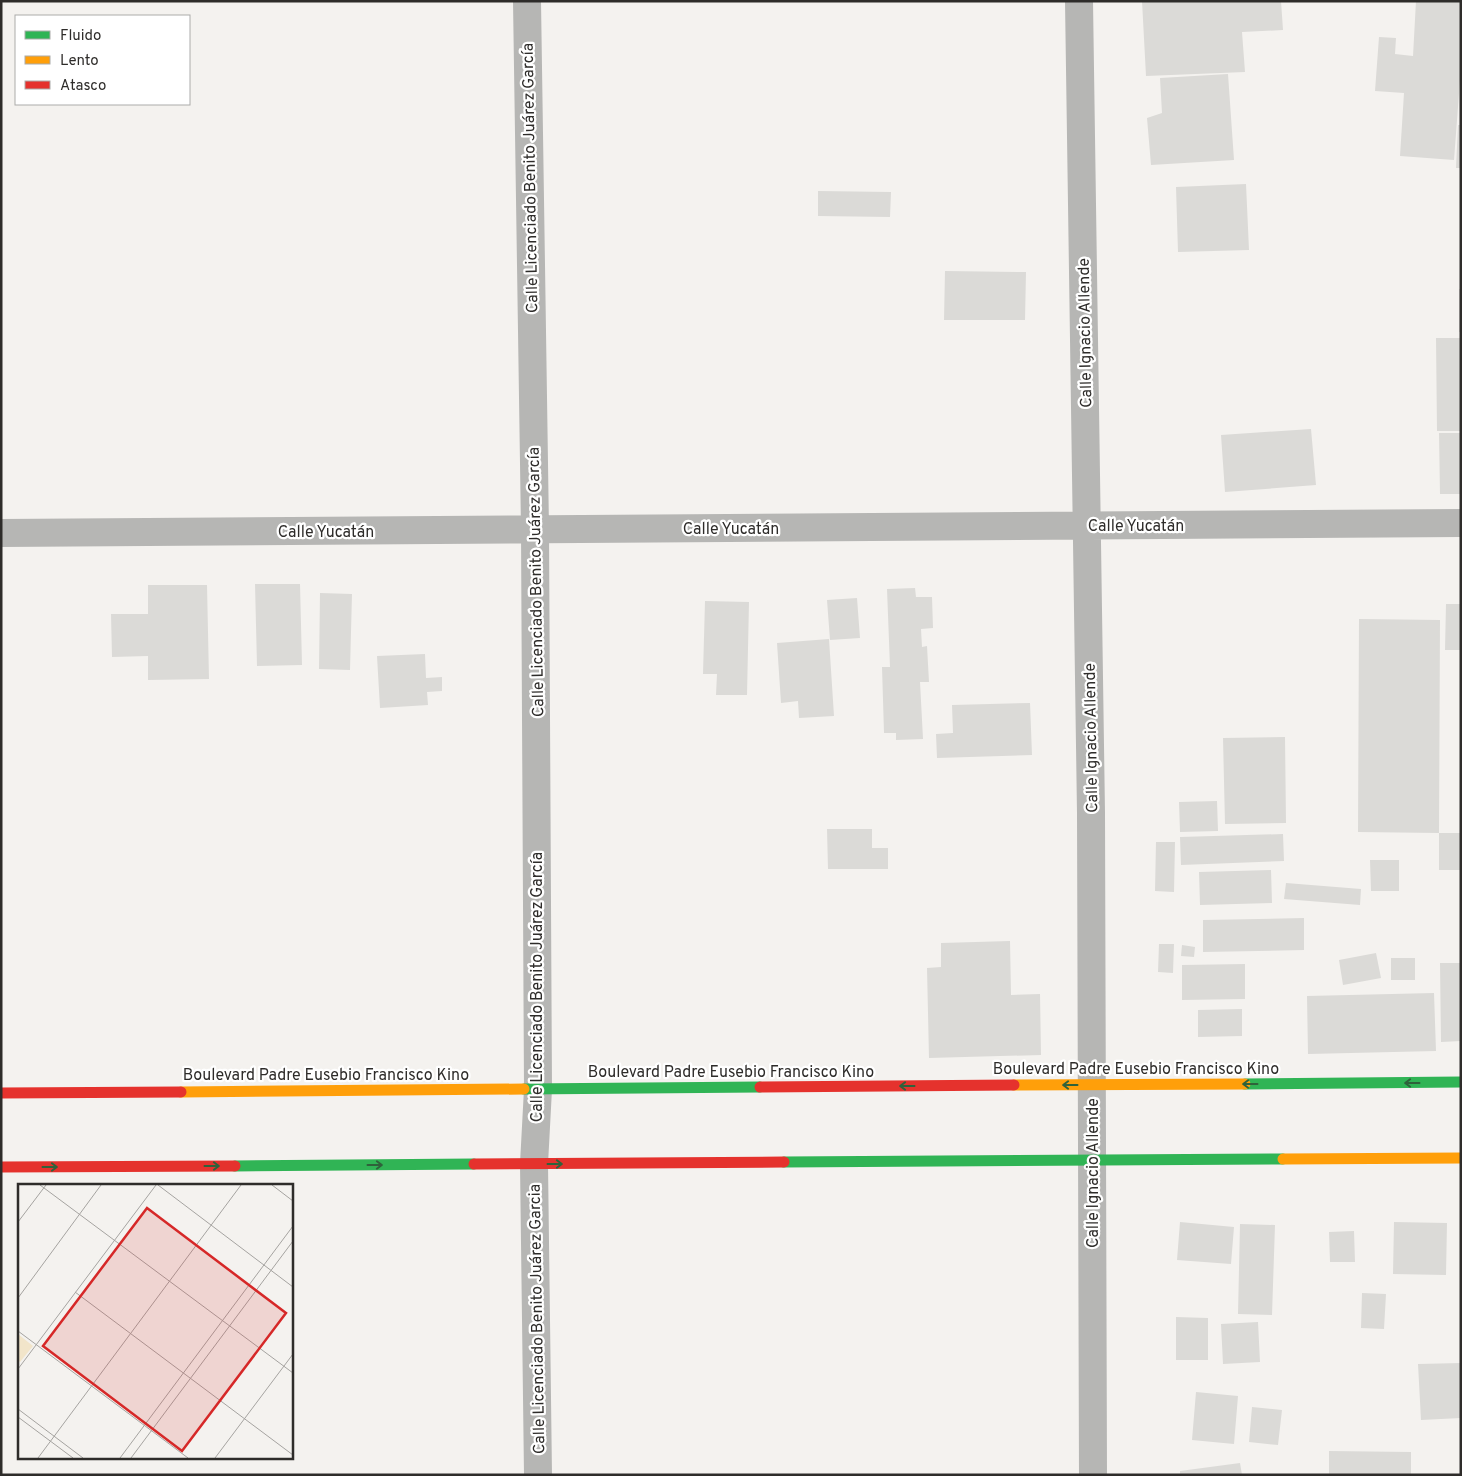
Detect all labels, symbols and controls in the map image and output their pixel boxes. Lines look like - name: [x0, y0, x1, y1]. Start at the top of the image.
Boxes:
- legend: [15, 15, 190, 105]
- text: Fluido: [60, 27, 101, 46]
- street label: Calle Licenciado Benito Juárez García: [519, 43, 543, 313]
- text: Lento: [60, 52, 99, 71]
- text: Atasco: [60, 77, 106, 96]
- street label: Calle Ignacio Allende: [1075, 258, 1097, 408]
- street label: Calle Licenciado Benito Juárez García: [525, 447, 549, 717]
- street label: Calle Yucatán: [1088, 517, 1184, 537]
- street label: Calle Yucatán: [683, 520, 779, 540]
- street label: Calle Yucatán: [278, 523, 374, 543]
- street label: Calle Ignacio Allende: [1081, 663, 1103, 813]
- street label: Calle Licenciado Benito Juárez García: [528, 852, 548, 1122]
- street label: Boulevard Padre Eusebio Francisco Kino: [993, 1060, 1279, 1080]
- street label: Boulevard Padre Eusebio Francisco Kino: [588, 1063, 874, 1083]
- street label: Boulevard Padre Eusebio Francisco Kino: [183, 1066, 469, 1086]
- one-way arrow: [1404, 1078, 1420, 1088]
- one-way arrow: [1242, 1079, 1258, 1089]
- one-way arrow: [1062, 1080, 1078, 1090]
- one-way arrow: [899, 1081, 916, 1091]
- street label: Calle Ignacio Allende: [1084, 1098, 1104, 1248]
- one-way arrow: [547, 1159, 563, 1168]
- one-way arrow: [366, 1160, 383, 1170]
- one-way arrow: [204, 1161, 220, 1171]
- one-way arrow: [42, 1162, 58, 1172]
- inset map: [18, 1184, 292, 1458]
- street label: Calle Licenciado Benito Juárez Garcia: [526, 1184, 550, 1454]

